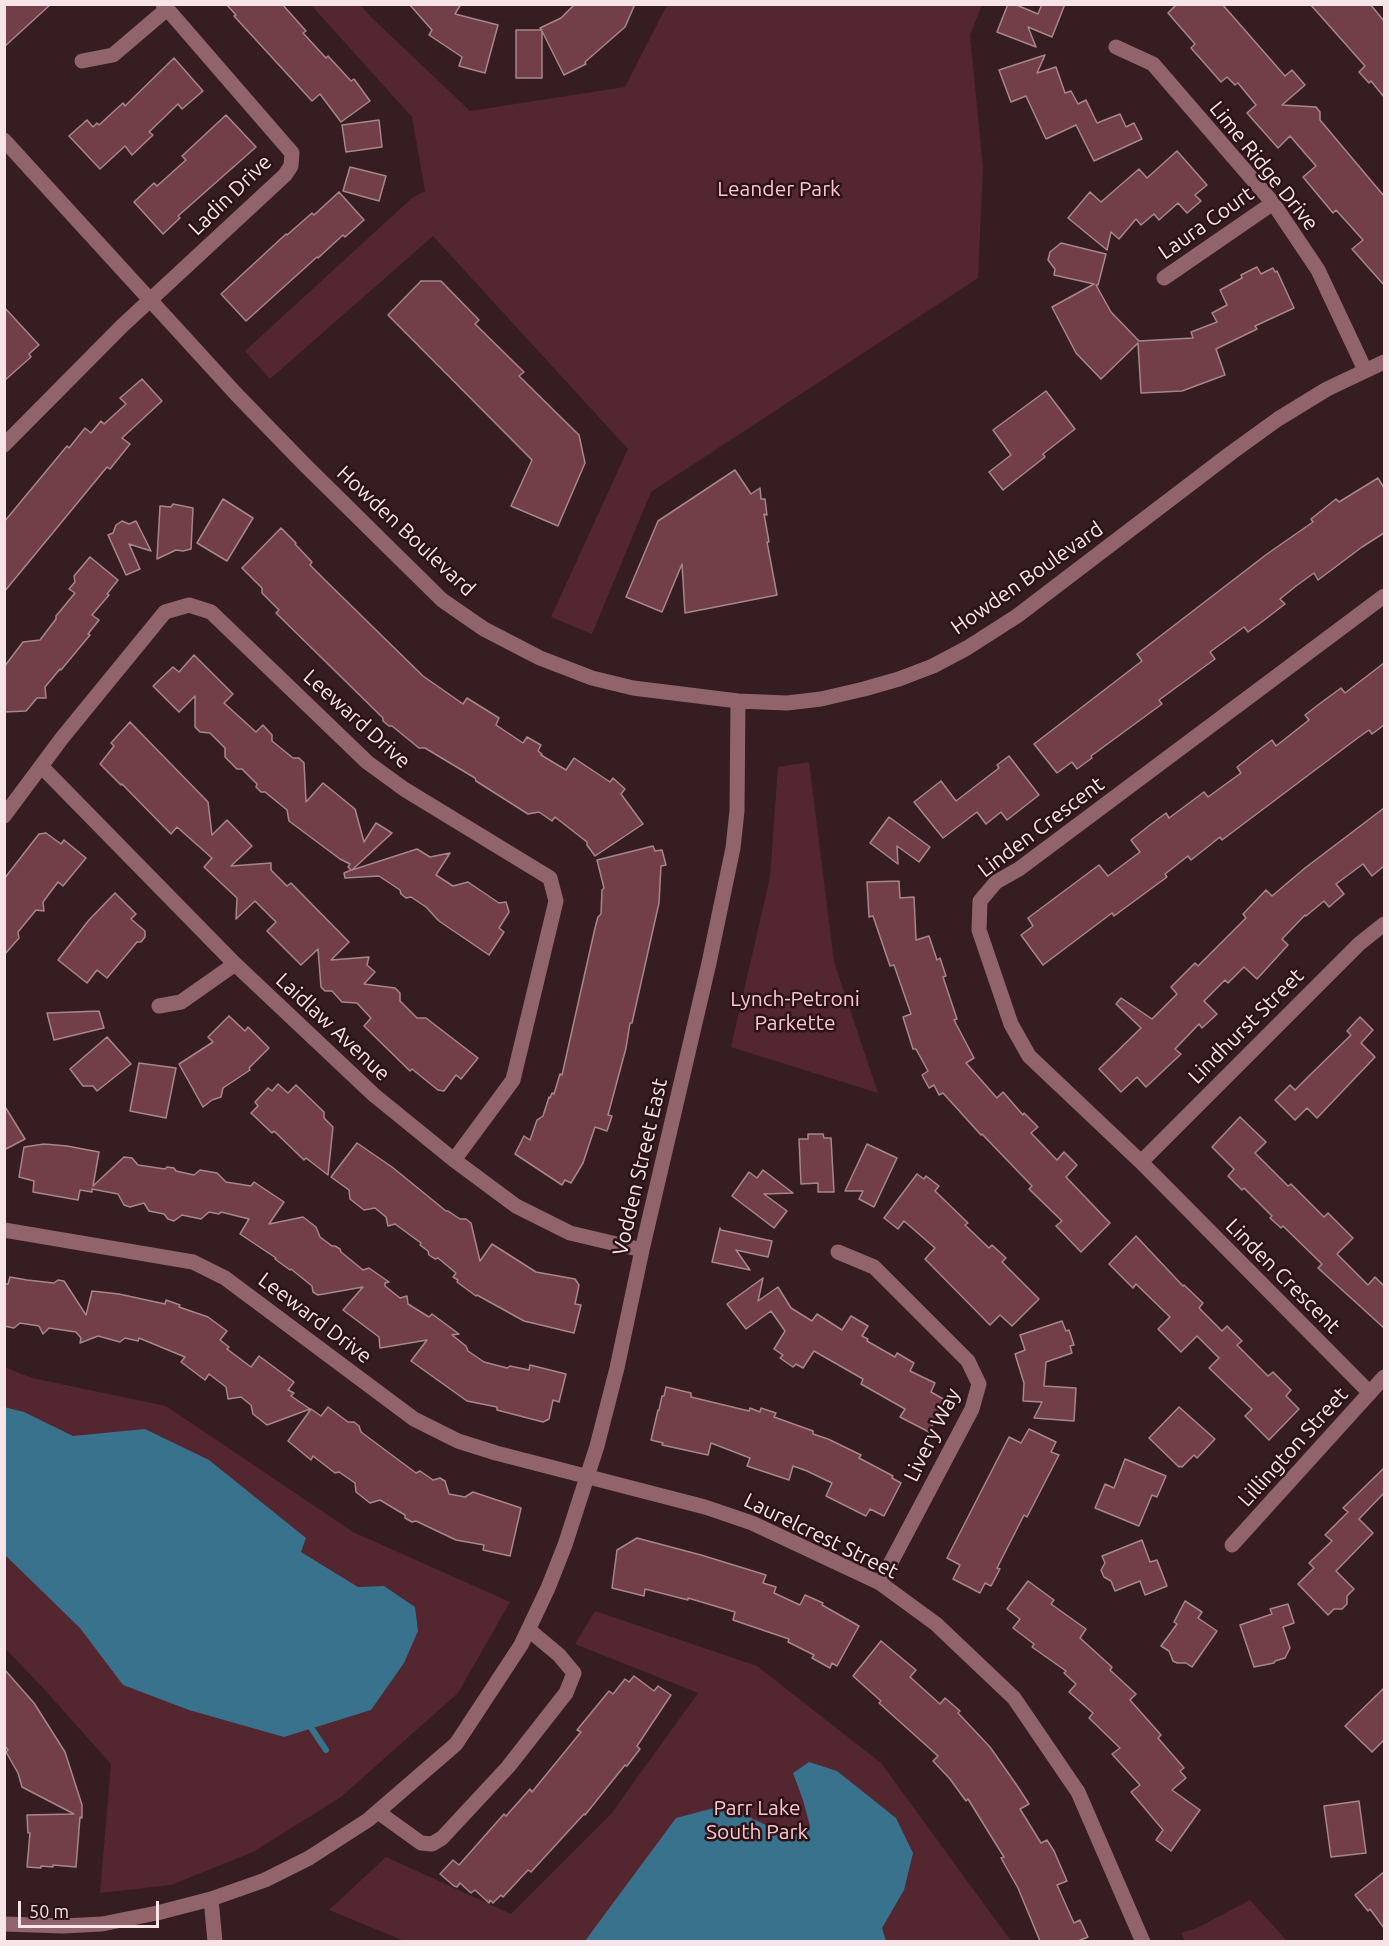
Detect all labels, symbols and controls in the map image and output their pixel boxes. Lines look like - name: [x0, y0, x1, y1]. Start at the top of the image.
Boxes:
- street label: Lime Ridge Drive: [1204, 96, 1324, 236]
- street label: Ladin Drive: [183, 149, 277, 241]
- park label: Leander Park: [717, 176, 841, 202]
- street label: Laura Court: [1154, 181, 1258, 265]
- street label: Howden Boulevard: [332, 460, 480, 602]
- street label: Howden Boulevard: [946, 516, 1108, 640]
- street label: Leeward Drive: [298, 664, 416, 774]
- street label: Linden Crescent: [973, 771, 1109, 883]
- street label: Lindhurst Street: [1183, 963, 1309, 1089]
- street label: Laidlaw Avenue: [271, 968, 395, 1086]
- park label: Lynch-Petroni Parkette: [730, 986, 860, 1036]
- street label: Vodden Street East: [607, 1076, 673, 1258]
- street label: Linden Crescent: [1221, 1214, 1345, 1338]
- street label: Leeward Drive: [253, 1267, 377, 1369]
- street label: Lillington Street: [1233, 1382, 1353, 1512]
- street label: Livery Way: [899, 1384, 965, 1486]
- street label: Laurelcrest Street: [740, 1488, 902, 1584]
- park label: Parr Lake South Park: [706, 1795, 808, 1845]
- scale bar: [21, 1889, 162, 1927]
- text: 50 m: [29, 1901, 69, 1921]

